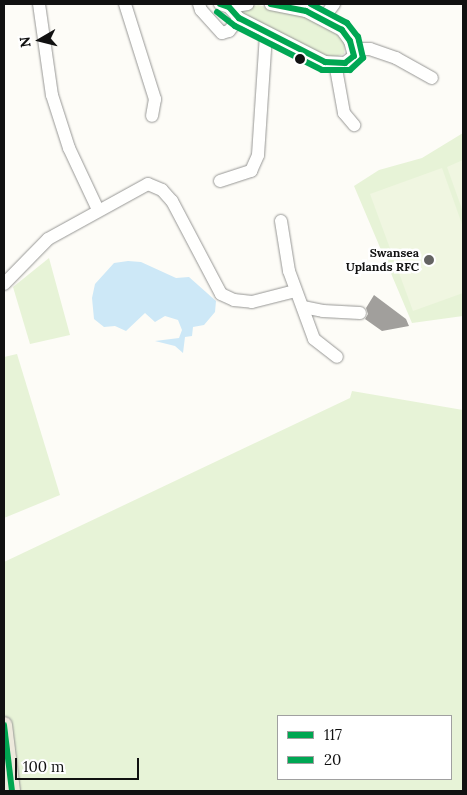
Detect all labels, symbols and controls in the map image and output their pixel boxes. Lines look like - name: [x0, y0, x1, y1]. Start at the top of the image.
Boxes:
- north arrow: [15, 15, 65, 65]
- text: N: [15, 35, 35, 49]
- unlabelled marker: [295, 54, 305, 64]
- place label: Swansea Uplands RFC: [346, 246, 419, 274]
- marker: Swansea Uplands RFC: [423, 254, 435, 266]
- legend: [277, 715, 452, 780]
- text: 117: [324, 725, 342, 744]
- scale bar: [18, 748, 141, 780]
- text: 20: [324, 750, 341, 769]
- text: 100 m: [23, 757, 64, 776]

